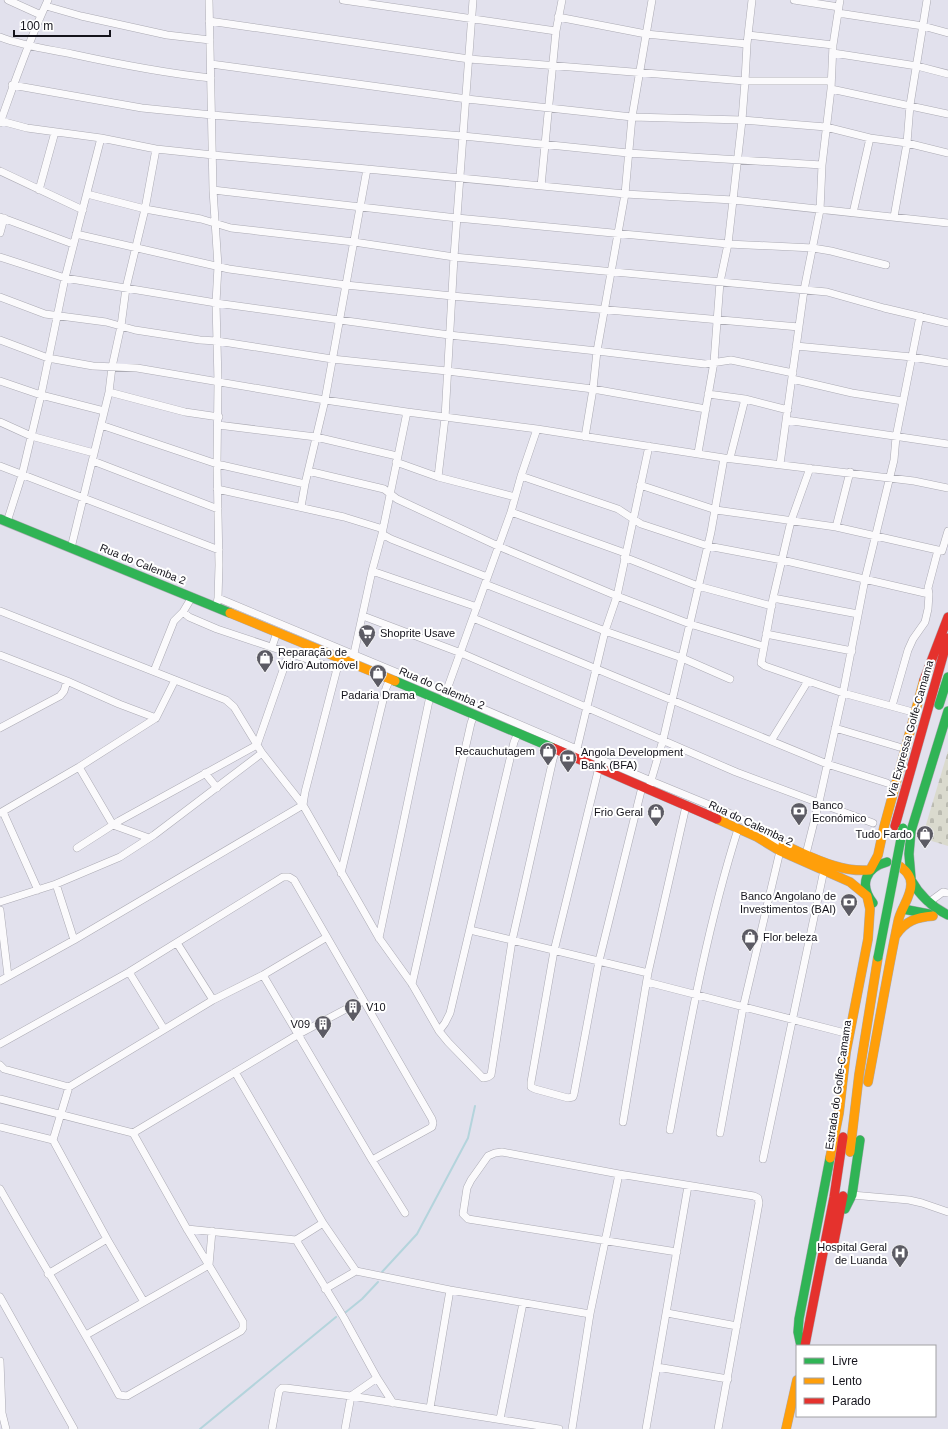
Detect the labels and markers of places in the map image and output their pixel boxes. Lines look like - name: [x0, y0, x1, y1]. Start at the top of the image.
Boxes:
- supermarket icon: Shoprite Usave: [357, 623, 377, 648]
- place label: Shoprite Usave: [380, 627, 455, 639]
- place label: Reparação de Vidro Automóvel: [278, 646, 358, 671]
- shop icon: Reparação de Vidro Automóvel: [255, 648, 275, 673]
- shop icon: Padaria Drama: [368, 663, 388, 688]
- place label: Padaria Drama: [341, 689, 416, 701]
- shop icon: Recauchutagem: [538, 741, 558, 766]
- place label: Recauchutagem: [455, 745, 535, 757]
- place label: Angola Development Bank (BFA): [581, 746, 683, 771]
- bank icon: Angola Development Bank (BFA): [558, 748, 578, 773]
- place label: Banco Económico: [812, 799, 866, 824]
- bank icon: Banco Económico: [789, 801, 809, 826]
- shop icon: Frio Geral: [646, 802, 666, 827]
- place label: Frio Geral: [594, 806, 643, 818]
- shop icon: Tudo Fardo: [915, 824, 935, 849]
- place label: Tudo Fardo: [856, 828, 912, 840]
- place label: Banco Angolano de Investimentos (BAI): [740, 890, 836, 915]
- bank icon: Banco Angolano de Investimentos (BAI): [839, 892, 859, 917]
- shop icon: Flor beleza: [740, 927, 760, 952]
- place label: Flor beleza: [763, 931, 818, 943]
- building icon: V10: [343, 997, 363, 1022]
- place label: V10: [366, 1001, 386, 1013]
- building icon: V09: [313, 1014, 333, 1039]
- place label: V09: [290, 1018, 310, 1030]
- place label: Hospital Geral de Luanda: [817, 1241, 888, 1266]
- hospital icon: Hospital Geral de Luanda: [890, 1243, 910, 1268]

